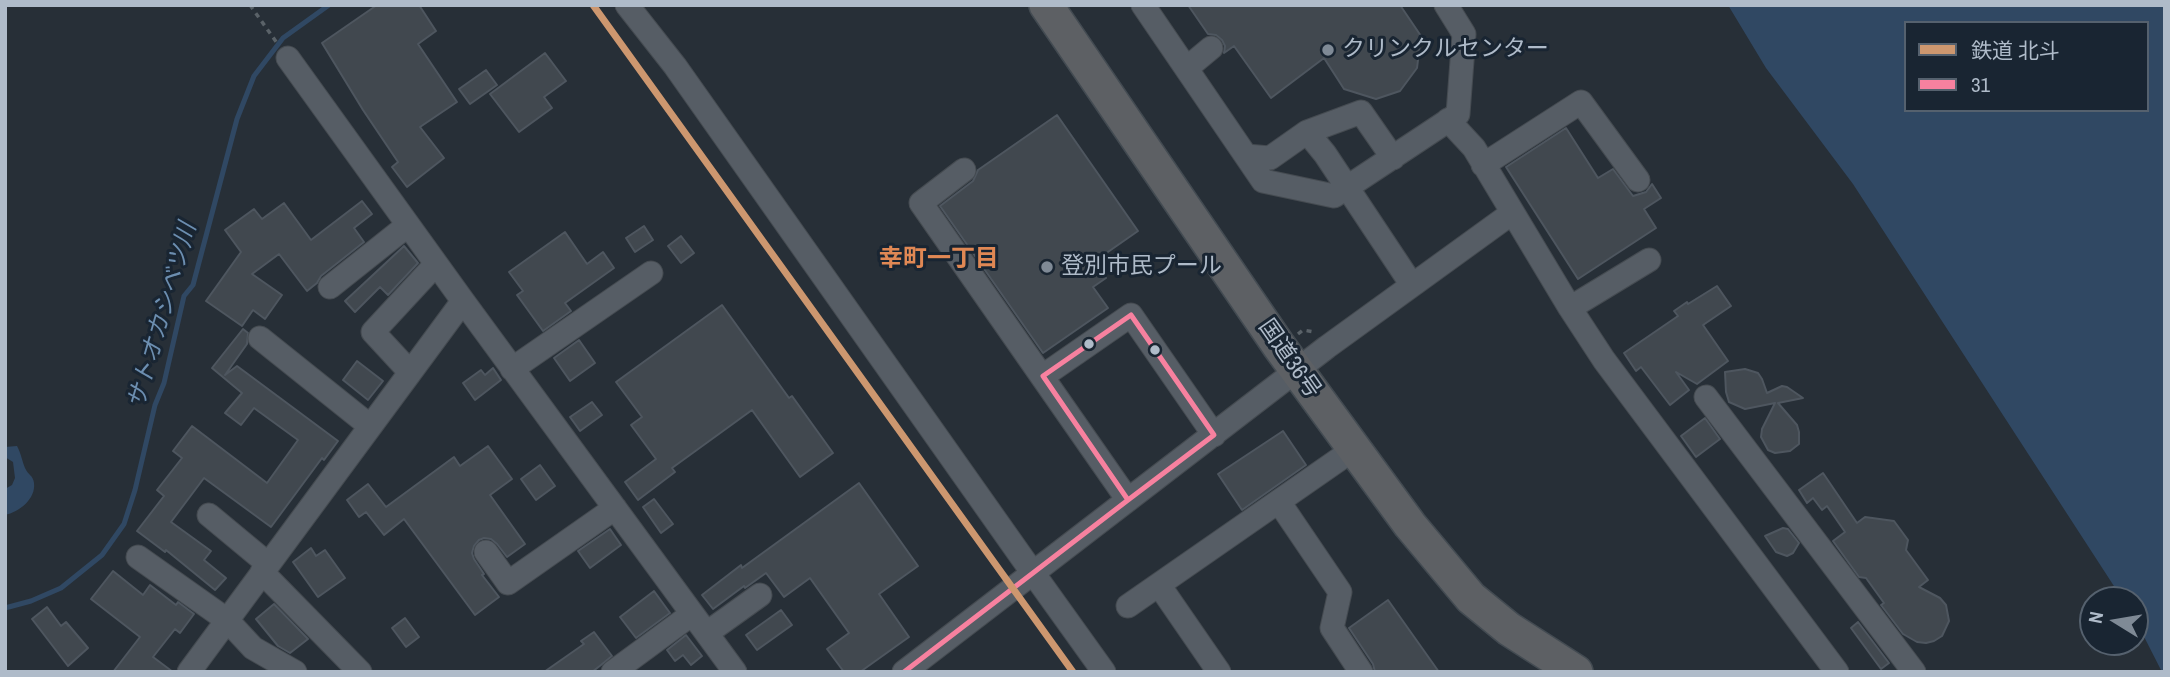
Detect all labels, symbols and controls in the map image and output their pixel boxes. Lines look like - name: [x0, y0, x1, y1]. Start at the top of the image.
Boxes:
- legend: [1904, 21, 2149, 112]
- place label: クリンクルセンター: [1342, 36, 1549, 64]
- text: 鉄道 北斗: [1971, 36, 2060, 65]
- marker: クリンクルセンター: [1320, 42, 1336, 58]
- text: 31: [1971, 70, 1990, 99]
- water label: サトオカシベツ川: [123, 220, 203, 412]
- district label: 幸町一丁目: [879, 246, 999, 274]
- place label: 登別市民プール: [1061, 253, 1222, 281]
- marker: 登別市民プール: [1039, 259, 1055, 275]
- street label: 国道36号: [1252, 314, 1326, 404]
- unlabelled marker: [1082, 337, 1096, 351]
- unlabelled marker: [1148, 343, 1162, 357]
- north arrow: [2079, 586, 2149, 656]
- text: N: [2082, 609, 2109, 625]

